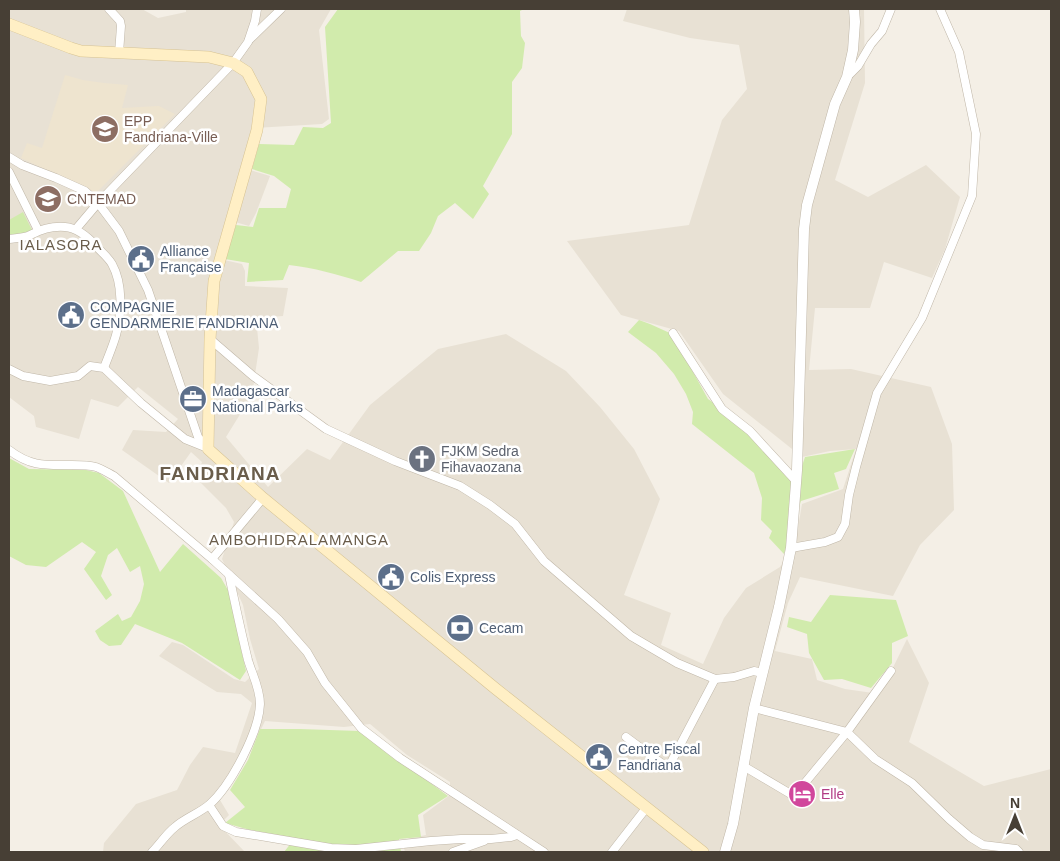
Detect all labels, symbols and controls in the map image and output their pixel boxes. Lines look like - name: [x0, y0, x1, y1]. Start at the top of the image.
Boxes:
- place label: EPP Fandriana-Ville: [124, 113, 218, 145]
- school or university icon: EPP Fandriana-Ville: [90, 114, 120, 144]
- school or university icon: CNTEMAD: [33, 184, 63, 214]
- place label: CNTEMAD: [67, 191, 136, 207]
- district label: IALASORA: [19, 236, 103, 253]
- place label: Alliance Française: [160, 243, 222, 275]
- public building icon: Alliance Française: [126, 244, 156, 274]
- place label: COMPAGNIE GENDARMERIE FANDRIANA: [90, 299, 279, 331]
- public building icon: COMPAGNIE GENDARMERIE FANDRIANA: [56, 300, 86, 330]
- place label: Madagascar National Parks: [212, 383, 303, 415]
- office icon: Madagascar National Parks: [178, 384, 208, 414]
- place label: FJKM Sedra Fihavaozana: [441, 443, 521, 475]
- church icon: FJKM Sedra Fihavaozana: [407, 444, 437, 474]
- district label: FANDRIANA: [160, 463, 280, 484]
- district label: AMBOHIDRALAMANGA: [209, 531, 389, 548]
- public building icon: Colis Express: [376, 562, 406, 592]
- place label: Colis Express: [410, 569, 496, 585]
- bank icon: Cecam: [445, 613, 475, 643]
- place label: Cecam: [479, 620, 523, 636]
- place label: Centre Fiscal Fandriana: [618, 741, 700, 773]
- public building icon: Centre Fiscal Fandriana: [584, 742, 614, 772]
- hotel icon: Elle: [787, 779, 817, 809]
- place label: Elle: [821, 786, 845, 802]
- north arrow: [990, 791, 1040, 841]
- text: N: [1010, 795, 1020, 811]

